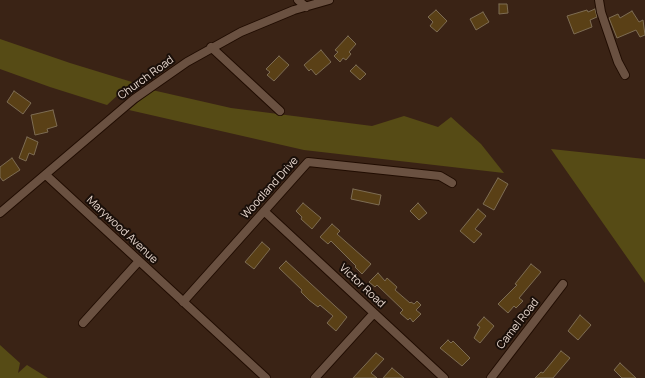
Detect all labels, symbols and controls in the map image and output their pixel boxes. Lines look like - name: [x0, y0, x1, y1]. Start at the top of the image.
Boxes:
- street label: Church Road: [116, 53, 176, 103]
- street label: Woodland Drive: [239, 154, 301, 222]
- street label: Marywood Avenue: [84, 194, 160, 266]
- street label: Victor Road: [336, 261, 388, 311]
- street label: Camel Road: [494, 296, 542, 352]

